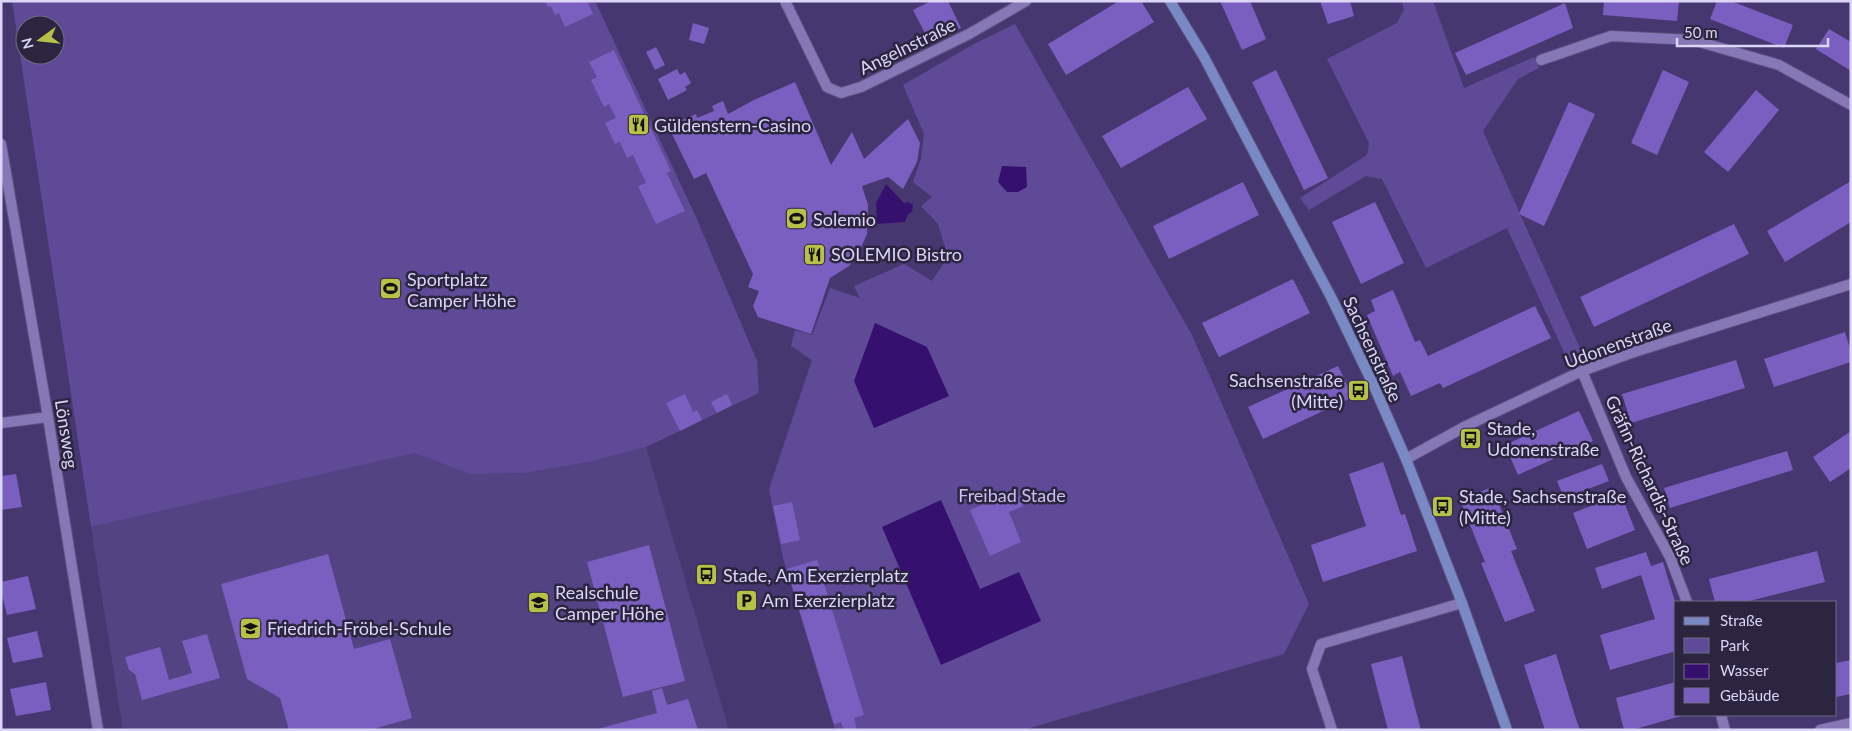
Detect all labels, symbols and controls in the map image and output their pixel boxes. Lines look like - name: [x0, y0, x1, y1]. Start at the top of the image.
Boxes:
- street label: Angelnstraße: [855, 13, 959, 79]
- north arrow: [15, 15, 65, 65]
- scale bar: [1677, 15, 1828, 47]
- text: 50 m: [1684, 23, 1718, 41]
- text: N: [17, 36, 37, 51]
- restaurant icon: Güldenstern-Casino: [626, 113, 650, 137]
- place label: Güldenstern-Casino: [654, 114, 811, 136]
- sports icon: Solemio: [785, 207, 809, 231]
- place label: Solemio: [813, 208, 876, 230]
- restaurant icon: SOLEMIO Bistro: [803, 242, 827, 266]
- place label: SOLEMIO Bistro: [831, 243, 962, 265]
- place label: Sportplatz Camper Höhe: [407, 268, 516, 311]
- sports icon: Sportplatz Camper Höhe: [379, 277, 403, 301]
- street label: Sachsenstraße: [1339, 293, 1407, 405]
- street label: Udonenstraße: [1561, 313, 1675, 373]
- place label: Sachsenstraße (Mitte): [1229, 369, 1343, 412]
- bus stop icon: Sachsenstraße (Mitte): [1347, 378, 1371, 402]
- street label: Gräfin-Richardis-Straße: [1601, 392, 1699, 568]
- street label: Lönsweg: [51, 398, 83, 470]
- place label: Stade, Udonenstraße: [1487, 417, 1599, 460]
- bus stop icon: Stade, Udonenstraße: [1459, 426, 1483, 450]
- park label: Freibad Stade: [958, 484, 1066, 506]
- place label: Stade, Sachsenstraße (Mitte): [1459, 485, 1626, 528]
- bus stop icon: Stade, Sachsenstraße (Mitte): [1431, 494, 1455, 518]
- bus stop icon: Stade, Am Exerzierplatz: [695, 563, 719, 587]
- place label: Stade, Am Exerzierplatz: [723, 564, 908, 586]
- place label: Realschule Camper Höhe: [555, 581, 664, 624]
- parking icon: Am Exerzierplatz: [734, 588, 758, 612]
- place label: Am Exerzierplatz: [762, 589, 895, 611]
- school or university icon: Realschule Camper Höhe: [527, 590, 551, 614]
- legend: [1674, 601, 1837, 716]
- text: Straße: [1720, 611, 1763, 629]
- school or university icon: Friedrich-Fröbel-Schule: [239, 616, 263, 640]
- place label: Friedrich-Fröbel-Schule: [267, 617, 452, 639]
- text: Park: [1720, 636, 1750, 654]
- text: Wasser: [1720, 661, 1769, 679]
- text: Gebäude: [1720, 686, 1779, 704]

